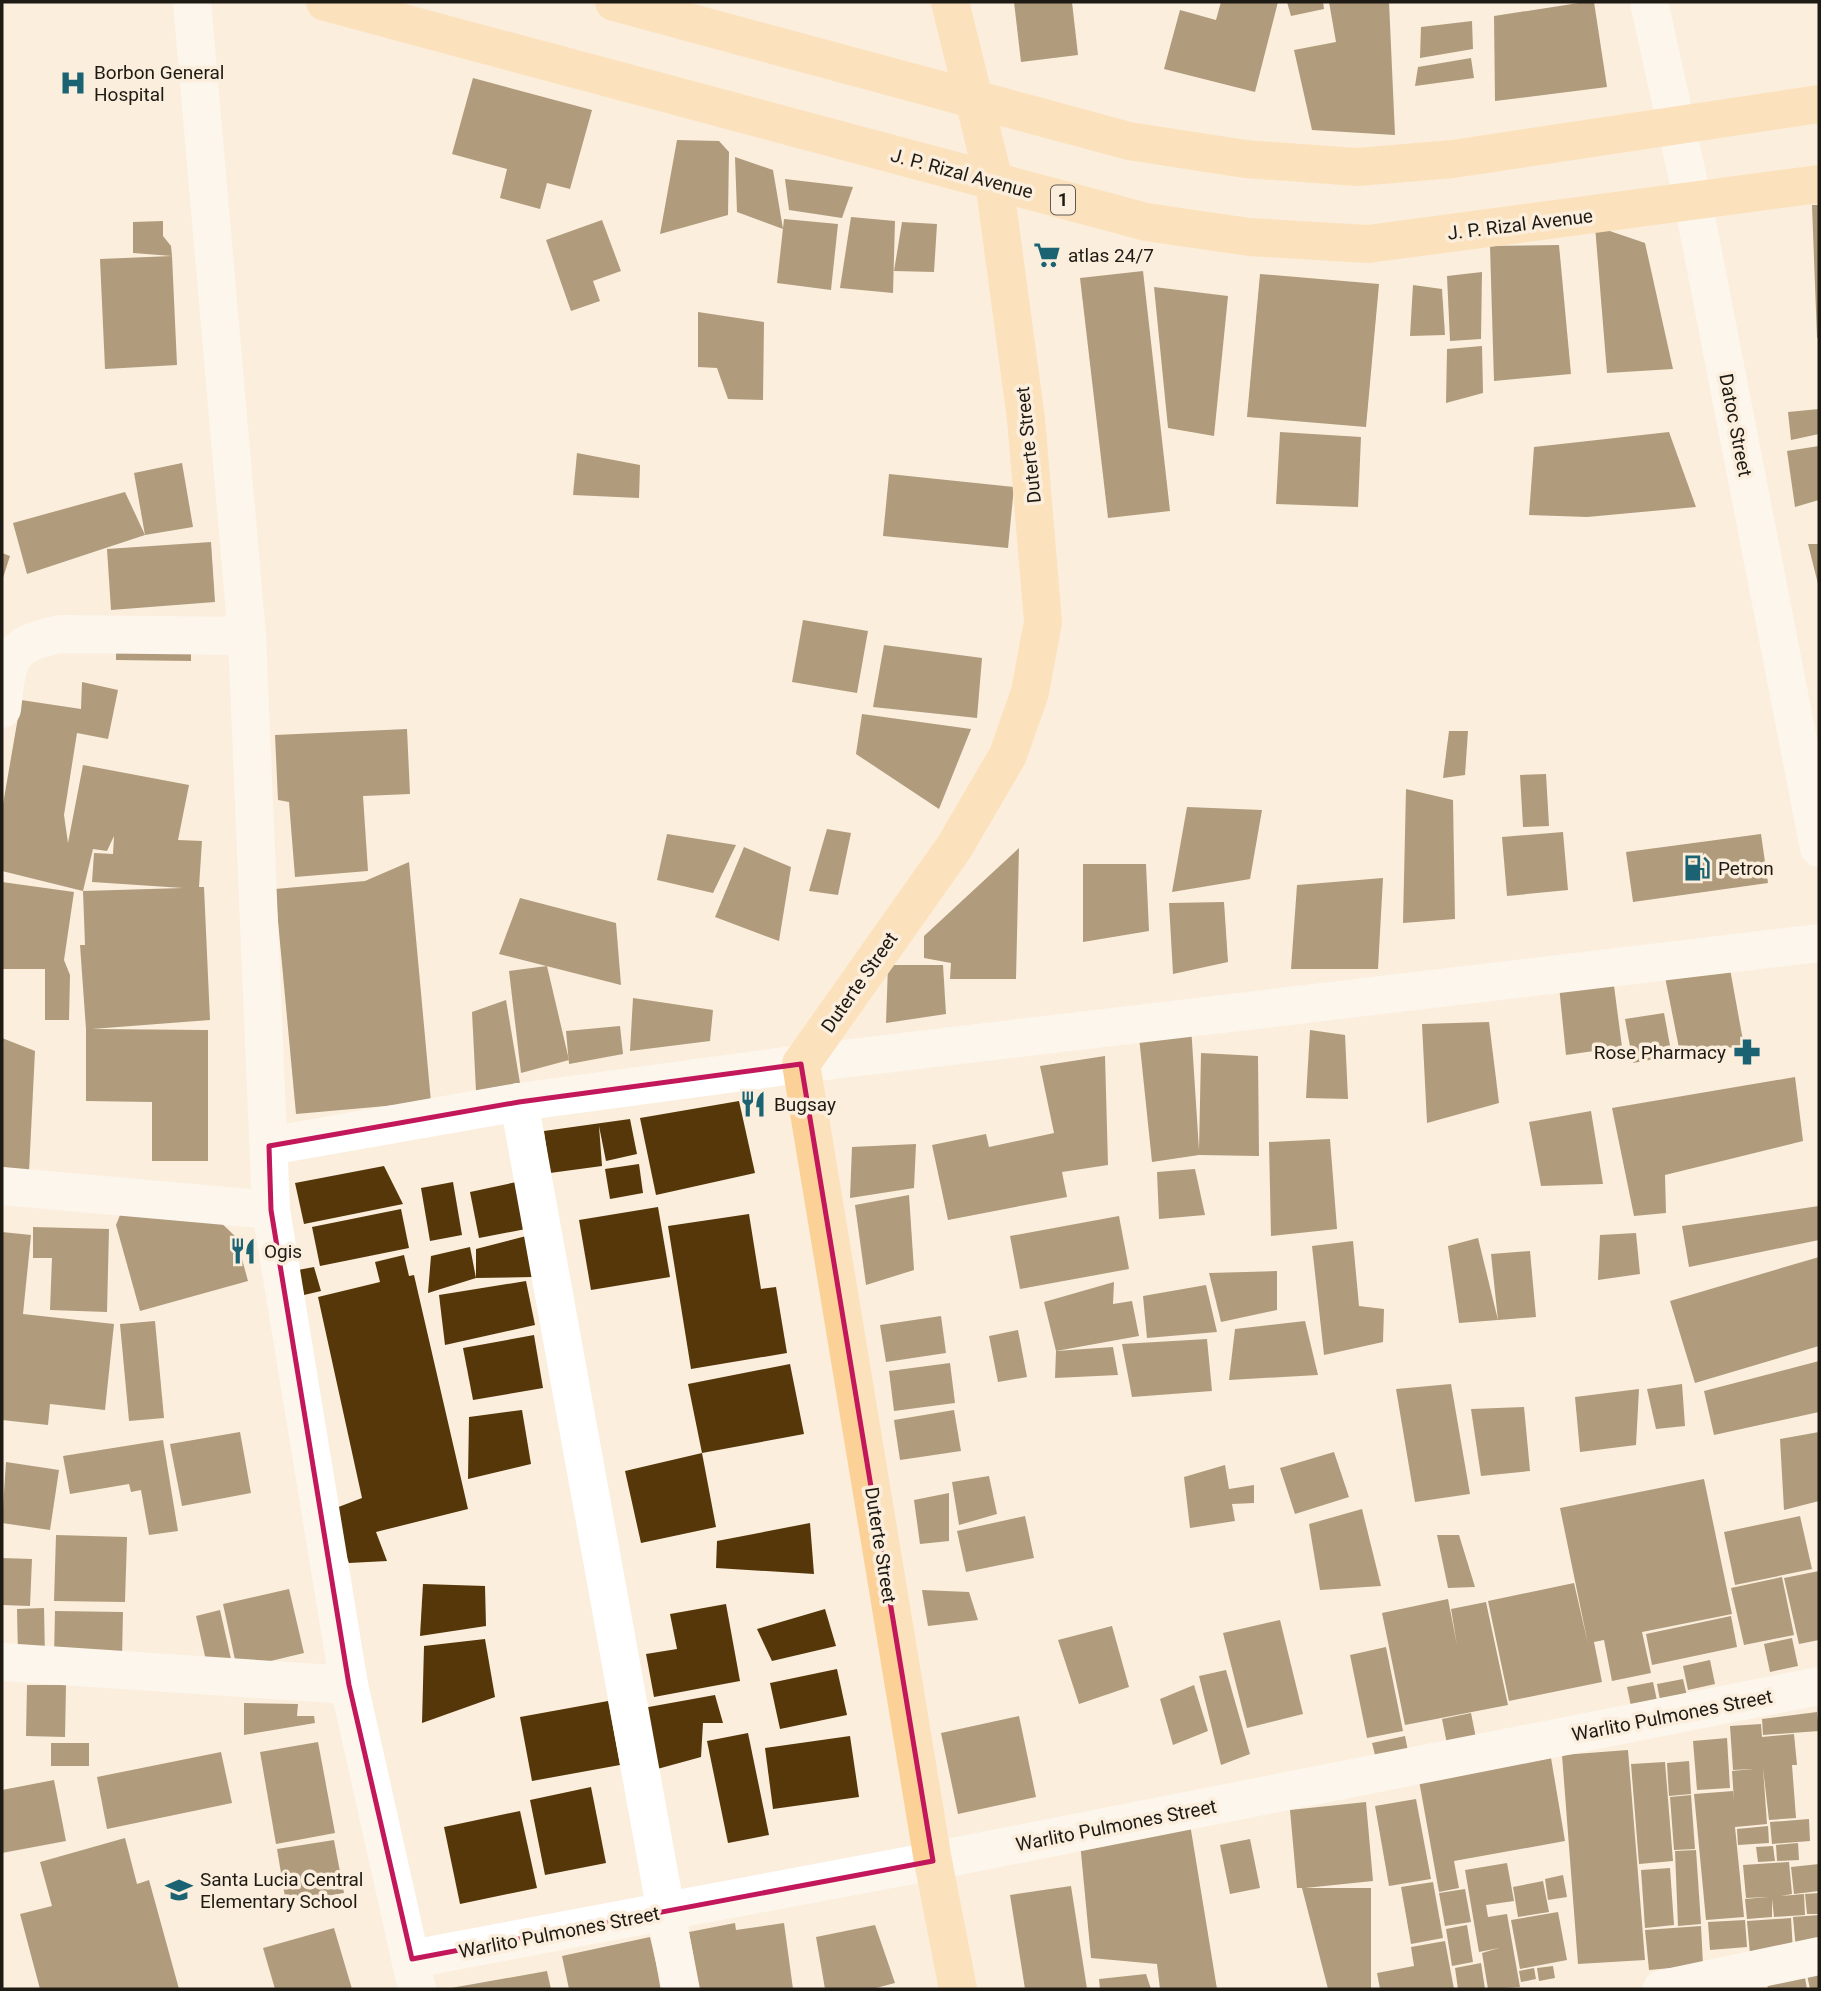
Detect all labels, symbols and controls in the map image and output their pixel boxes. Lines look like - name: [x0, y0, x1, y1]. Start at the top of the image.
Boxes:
- place label: Borbon General Hospital: [94, 61, 224, 106]
- hospital icon: Borbon General Hospital: [58, 68, 88, 98]
- street label: J. P. Rizal Avenue: [888, 143, 1036, 204]
- road number: 1: [1051, 186, 1075, 215]
- street label: J. P. Rizal Avenue: [1446, 204, 1594, 245]
- supermarket icon: atlas 24/7: [1032, 240, 1062, 270]
- place label: atlas 24/7: [1068, 244, 1154, 267]
- street label: Datoc Street: [1714, 372, 1757, 479]
- street label: Duterte Street: [1011, 385, 1046, 504]
- fuel station icon: Petron: [1682, 853, 1712, 883]
- place label: Petron: [1718, 857, 1774, 880]
- street label: Duterte Street: [816, 928, 902, 1037]
- pharmacy icon: Rose Pharmacy: [1732, 1037, 1762, 1067]
- place label: Rose Pharmacy: [1594, 1041, 1726, 1064]
- restaurant icon: Bugsay: [738, 1089, 768, 1119]
- place label: Bugsay: [774, 1093, 836, 1116]
- restaurant icon: Ogis: [228, 1236, 258, 1266]
- place label: Ogis: [264, 1240, 302, 1263]
- street label: Duterte Street: [860, 1485, 901, 1605]
- street label: Warlito Pulmones Street: [1570, 1685, 1774, 1746]
- street label: Warlito Pulmones Street: [1014, 1795, 1218, 1856]
- place label: Santa Lucia Central Elementary School: [200, 1868, 363, 1913]
- school or university icon: Santa Lucia Central Elementary School: [164, 1875, 194, 1905]
- street label: Warlito Pulmones Street: [457, 1902, 661, 1963]

